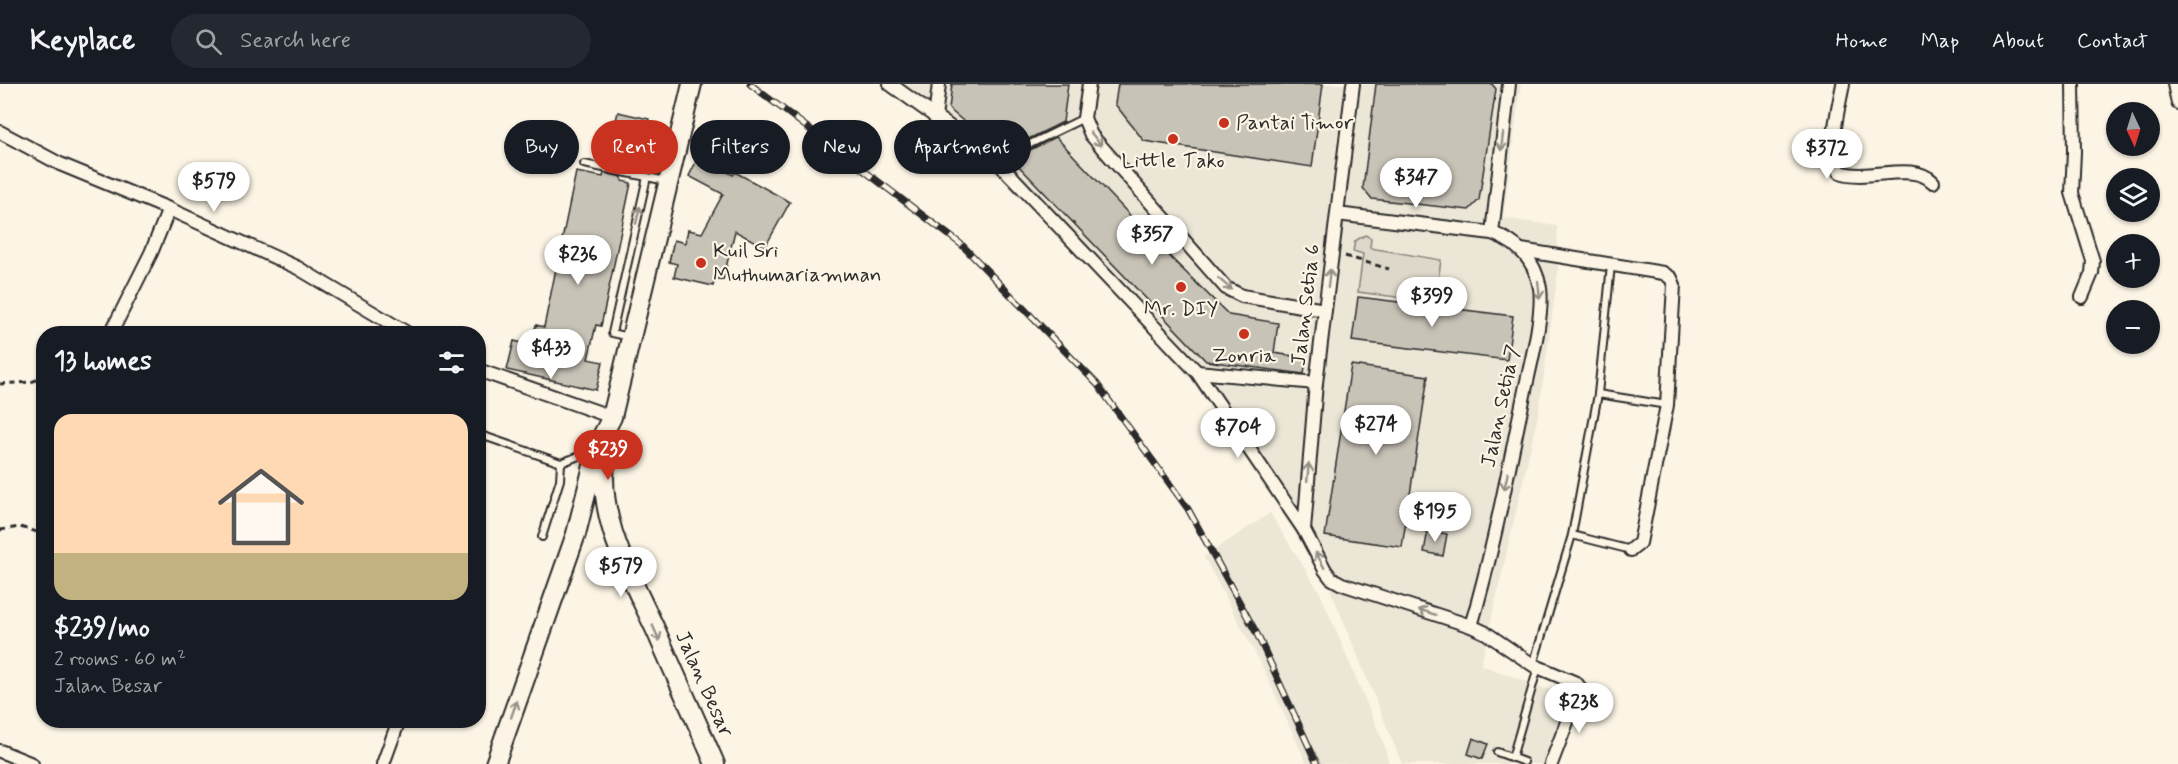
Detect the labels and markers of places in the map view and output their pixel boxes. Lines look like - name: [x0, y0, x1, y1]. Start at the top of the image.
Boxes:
- place label: Pantai Timor: [1236, 109, 1354, 137]
- marker: Pantai Timor: [1217, 116, 1231, 130]
- pin: $372: [1791, 129, 1863, 180]
- marker: Little Tako: [1166, 132, 1180, 146]
- place label: Little Tako: [1121, 147, 1225, 175]
- pin: $347: [1380, 158, 1452, 209]
- pin: $579: [178, 162, 250, 213]
- pin: $357: [1116, 215, 1188, 266]
- pin: $236: [542, 235, 614, 286]
- place label: Kuil Sri Muthumariamman: [713, 237, 882, 289]
- marker: Kuil Sri Muthumariamman: [694, 256, 708, 270]
- pin: $399: [1396, 277, 1468, 328]
- marker: Mr. DIY: [1174, 280, 1188, 294]
- place label: Mr. DIY: [1144, 295, 1219, 323]
- marker: Zonria: [1237, 327, 1251, 341]
- pin: $433: [515, 329, 587, 380]
- place label: Zonria: [1212, 342, 1276, 370]
- pin: $274: [1340, 405, 1412, 456]
- pin: $704: [1202, 408, 1274, 459]
- pin: $239: [572, 430, 644, 481]
- pin: $195: [1399, 492, 1471, 543]
- pin: $579: [585, 547, 657, 598]
- pin: $238: [1543, 683, 1615, 734]

